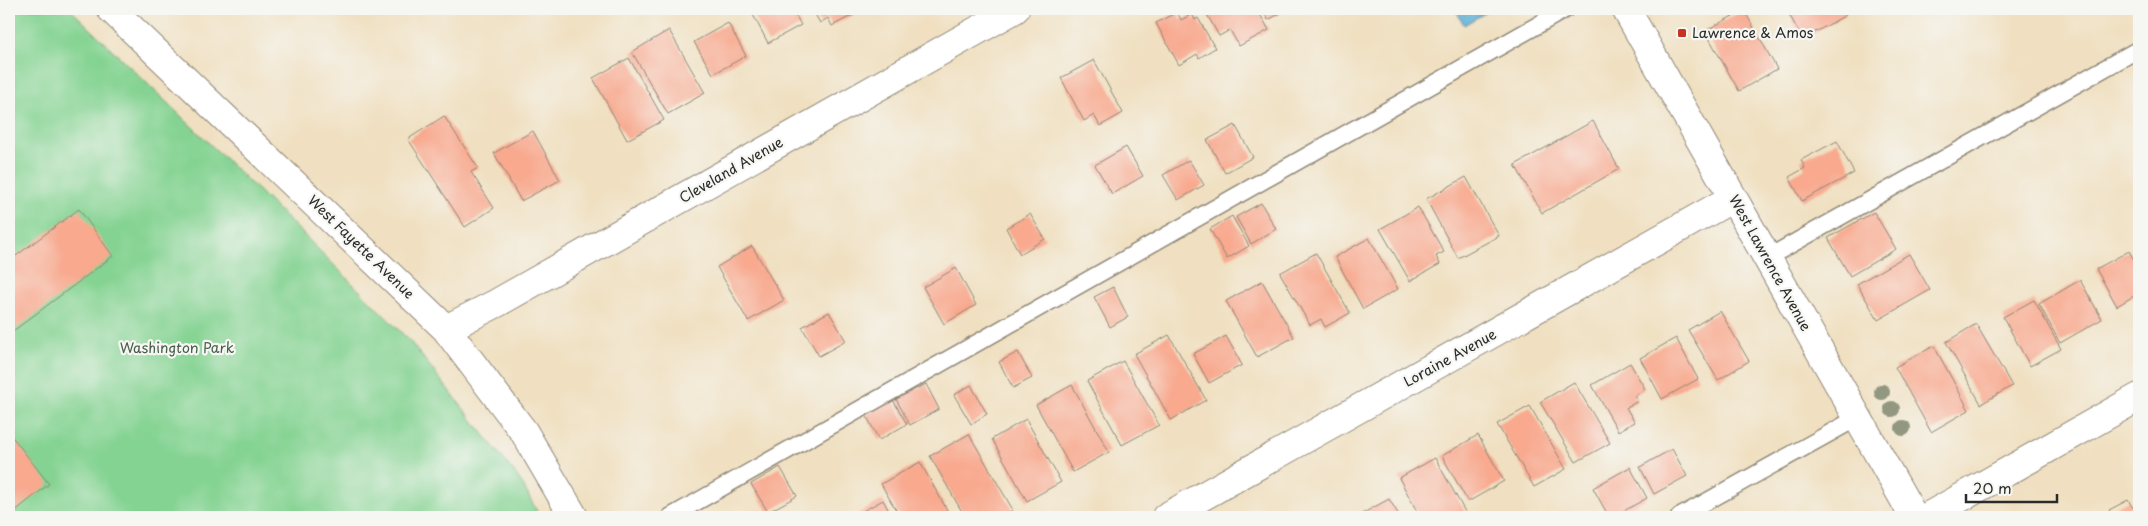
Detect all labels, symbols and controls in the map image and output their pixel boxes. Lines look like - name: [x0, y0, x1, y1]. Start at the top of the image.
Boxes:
- place label: Lawrence & Amos: [1692, 22, 1813, 43]
- marker: Lawrence & Amos: [1676, 27, 1688, 39]
- street label: Cleveland Avenue: [675, 131, 787, 208]
- street label: West Fayette Avenue: [303, 190, 419, 303]
- street label: West Lawrence Avenue: [1724, 191, 1817, 335]
- street label: Loraine Avenue: [1400, 323, 1500, 392]
- park label: Washington Park: [120, 337, 235, 358]
- scale bar: [1966, 471, 2057, 503]
- text: 20 m: [1973, 476, 2012, 499]

